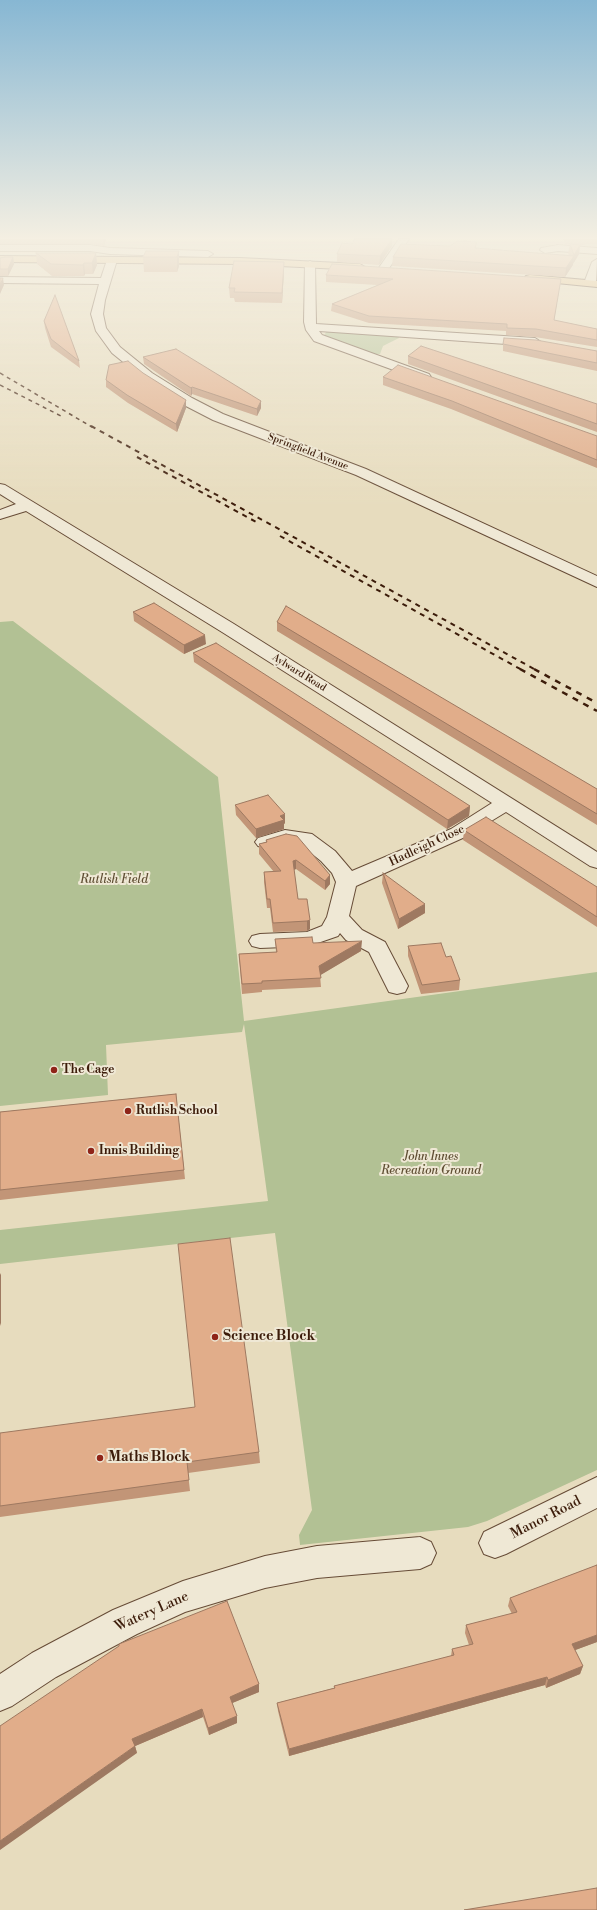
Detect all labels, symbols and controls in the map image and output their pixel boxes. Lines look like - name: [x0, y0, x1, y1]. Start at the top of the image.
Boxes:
- street label: Springfield Avenue: [266, 431, 350, 473]
- street label: Aylward Road: [270, 652, 328, 694]
- street label: Hadleigh Close: [387, 822, 467, 870]
- park label: Rutlish Field: [80, 873, 148, 887]
- place label: The Cage: [62, 1063, 115, 1077]
- marker: The Cage: [49, 1065, 59, 1075]
- place label: Rutlish School: [136, 1104, 218, 1118]
- marker: Rutlish School: [123, 1106, 133, 1116]
- place label: Innis Building: [99, 1144, 179, 1158]
- marker: Innis Building: [86, 1146, 96, 1156]
- park label: John Innes Recreation Ground: [381, 1150, 481, 1178]
- place label: Science Block: [223, 1329, 315, 1345]
- marker: Science Block: [210, 1332, 220, 1342]
- place label: Maths Block: [108, 1450, 190, 1466]
- marker: Maths Block: [95, 1453, 105, 1463]
- street label: Manor Road: [508, 1493, 584, 1543]
- street label: Watery Lane: [113, 1588, 191, 1636]

